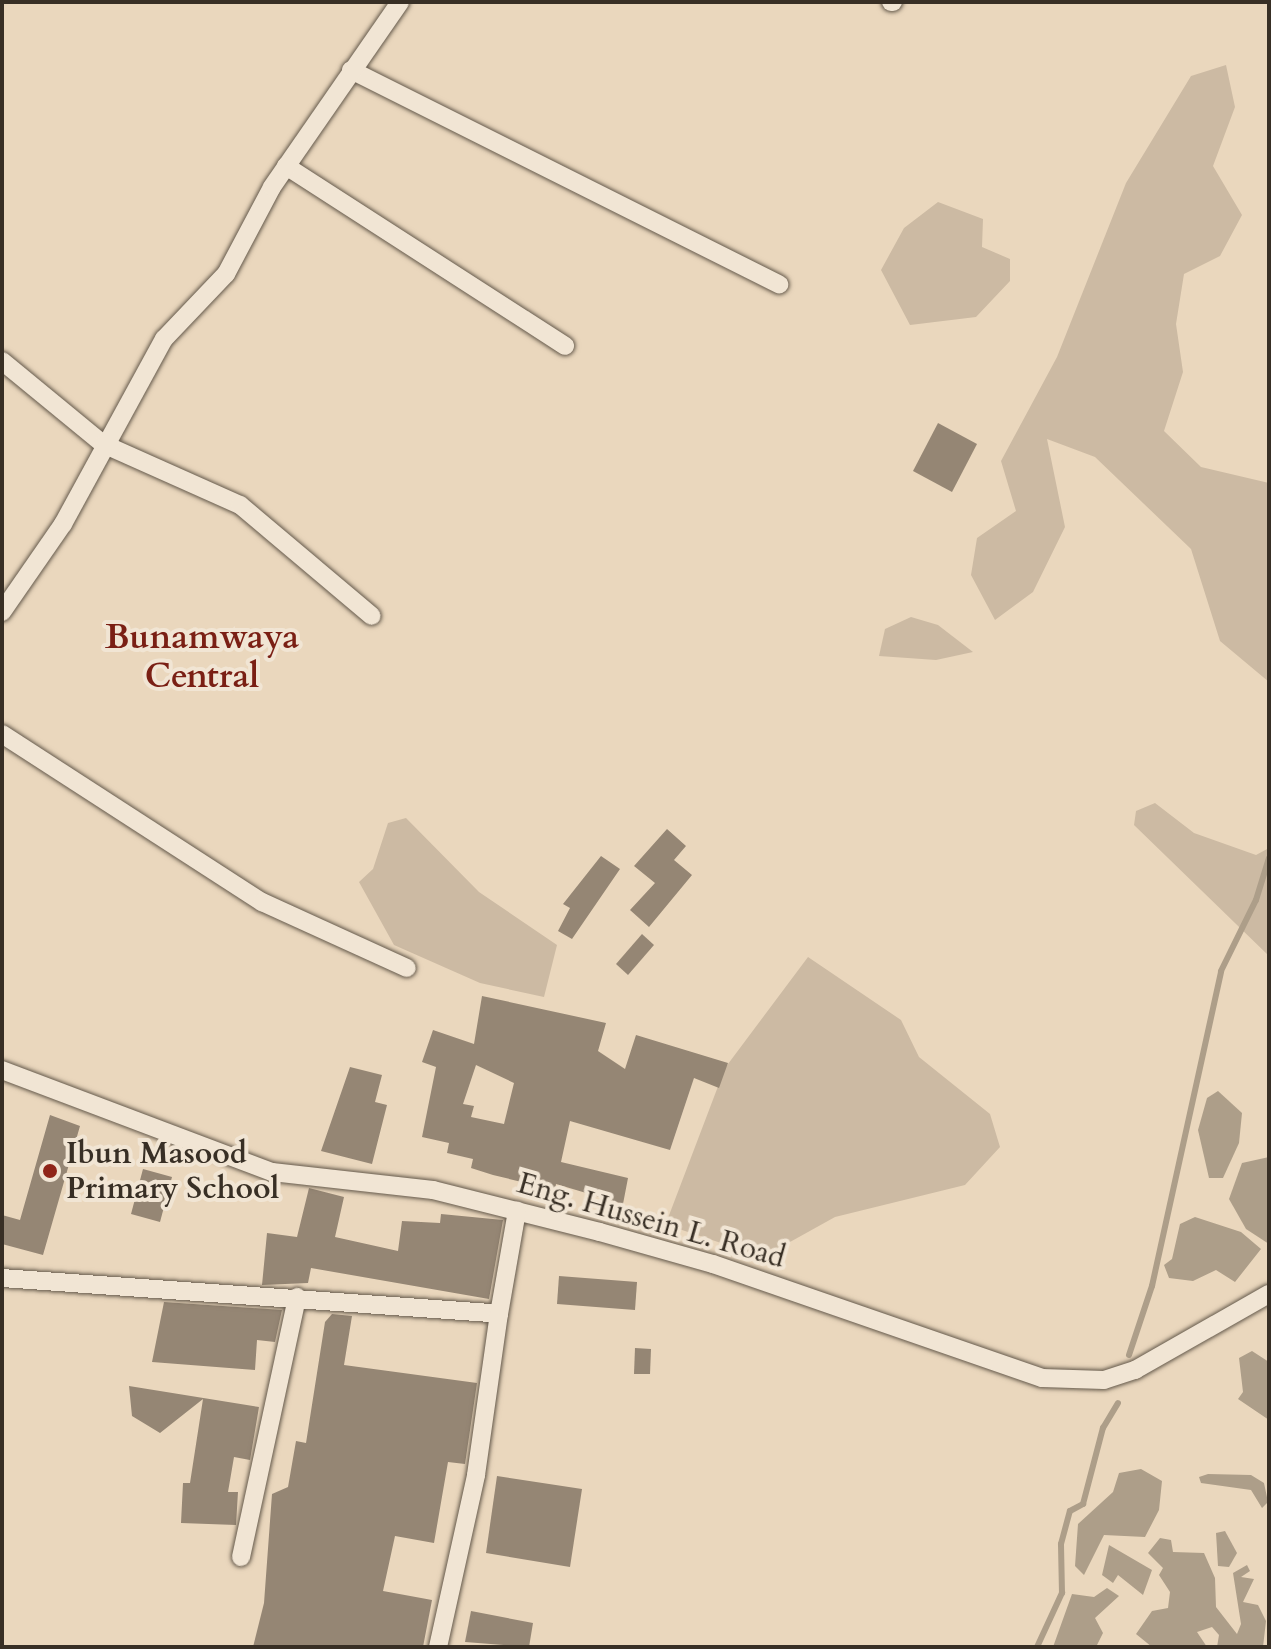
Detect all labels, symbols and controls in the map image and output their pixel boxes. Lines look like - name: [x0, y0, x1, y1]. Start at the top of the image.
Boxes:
- district label: Bunamwaya Central: [105, 617, 299, 696]
- place label: Ibun Masood Primary School: [66, 1136, 279, 1206]
- marker: Ibun Masood Primary School: [41, 1162, 59, 1180]
- street label: Eng. Hussein L. Road: [513, 1166, 789, 1276]

